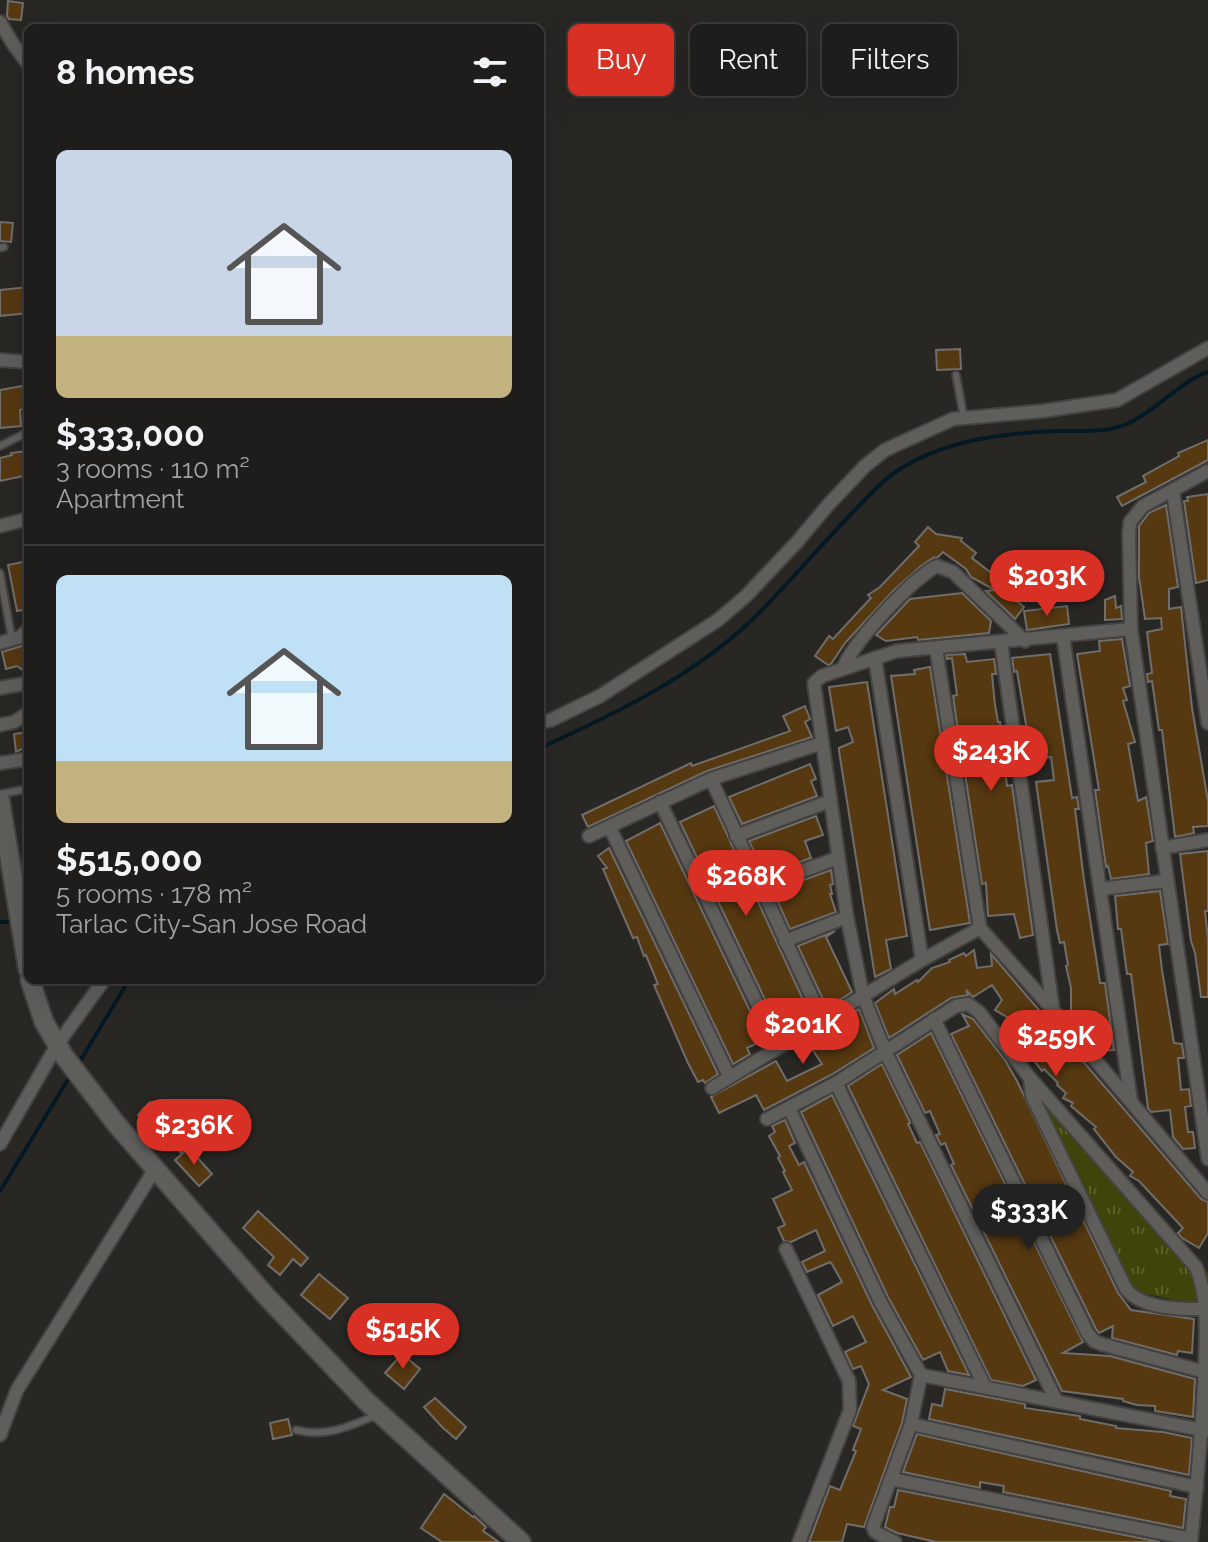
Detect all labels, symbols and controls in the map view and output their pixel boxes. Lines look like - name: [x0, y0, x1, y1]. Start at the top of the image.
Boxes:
- chip: Buy: [568, 24, 674, 96]
- chip: Rent: [690, 24, 806, 96]
- chip: Filters: [822, 24, 957, 96]
- icon: filters: [468, 50, 512, 94]
- text: 8 homes: [56, 52, 195, 92]
- icon: home: [212, 202, 356, 346]
- text: $333,000: [56, 414, 205, 454]
- text: 3 rooms · 110 m²: [56, 454, 250, 484]
- text: Apartment: [56, 484, 185, 514]
- pin: $203K: [991, 550, 1103, 618]
- text: $203K: [1007, 561, 1087, 591]
- icon: home: [212, 627, 356, 771]
- pin: $243K: [935, 725, 1047, 793]
- text: $243K: [952, 736, 1030, 766]
- text: $515,000: [56, 839, 203, 879]
- pin: $268K: [690, 850, 802, 918]
- text: $268K: [706, 861, 786, 891]
- text: 5 rooms · 178 m²: [56, 879, 252, 909]
- text: Tarlac City-San Jose Road: [56, 909, 367, 939]
- pin: $201K: [747, 998, 859, 1066]
- text: $201K: [764, 1009, 842, 1039]
- pin: $259K: [1000, 1010, 1112, 1078]
- text: $259K: [1017, 1021, 1095, 1051]
- pin: $236K: [138, 1099, 250, 1167]
- text: $236K: [155, 1110, 233, 1140]
- pin: $333K: [973, 1184, 1085, 1252]
- text: $333K: [990, 1195, 1068, 1225]
- pin: $515K: [347, 1303, 459, 1371]
- text: $515K: [365, 1314, 441, 1344]

